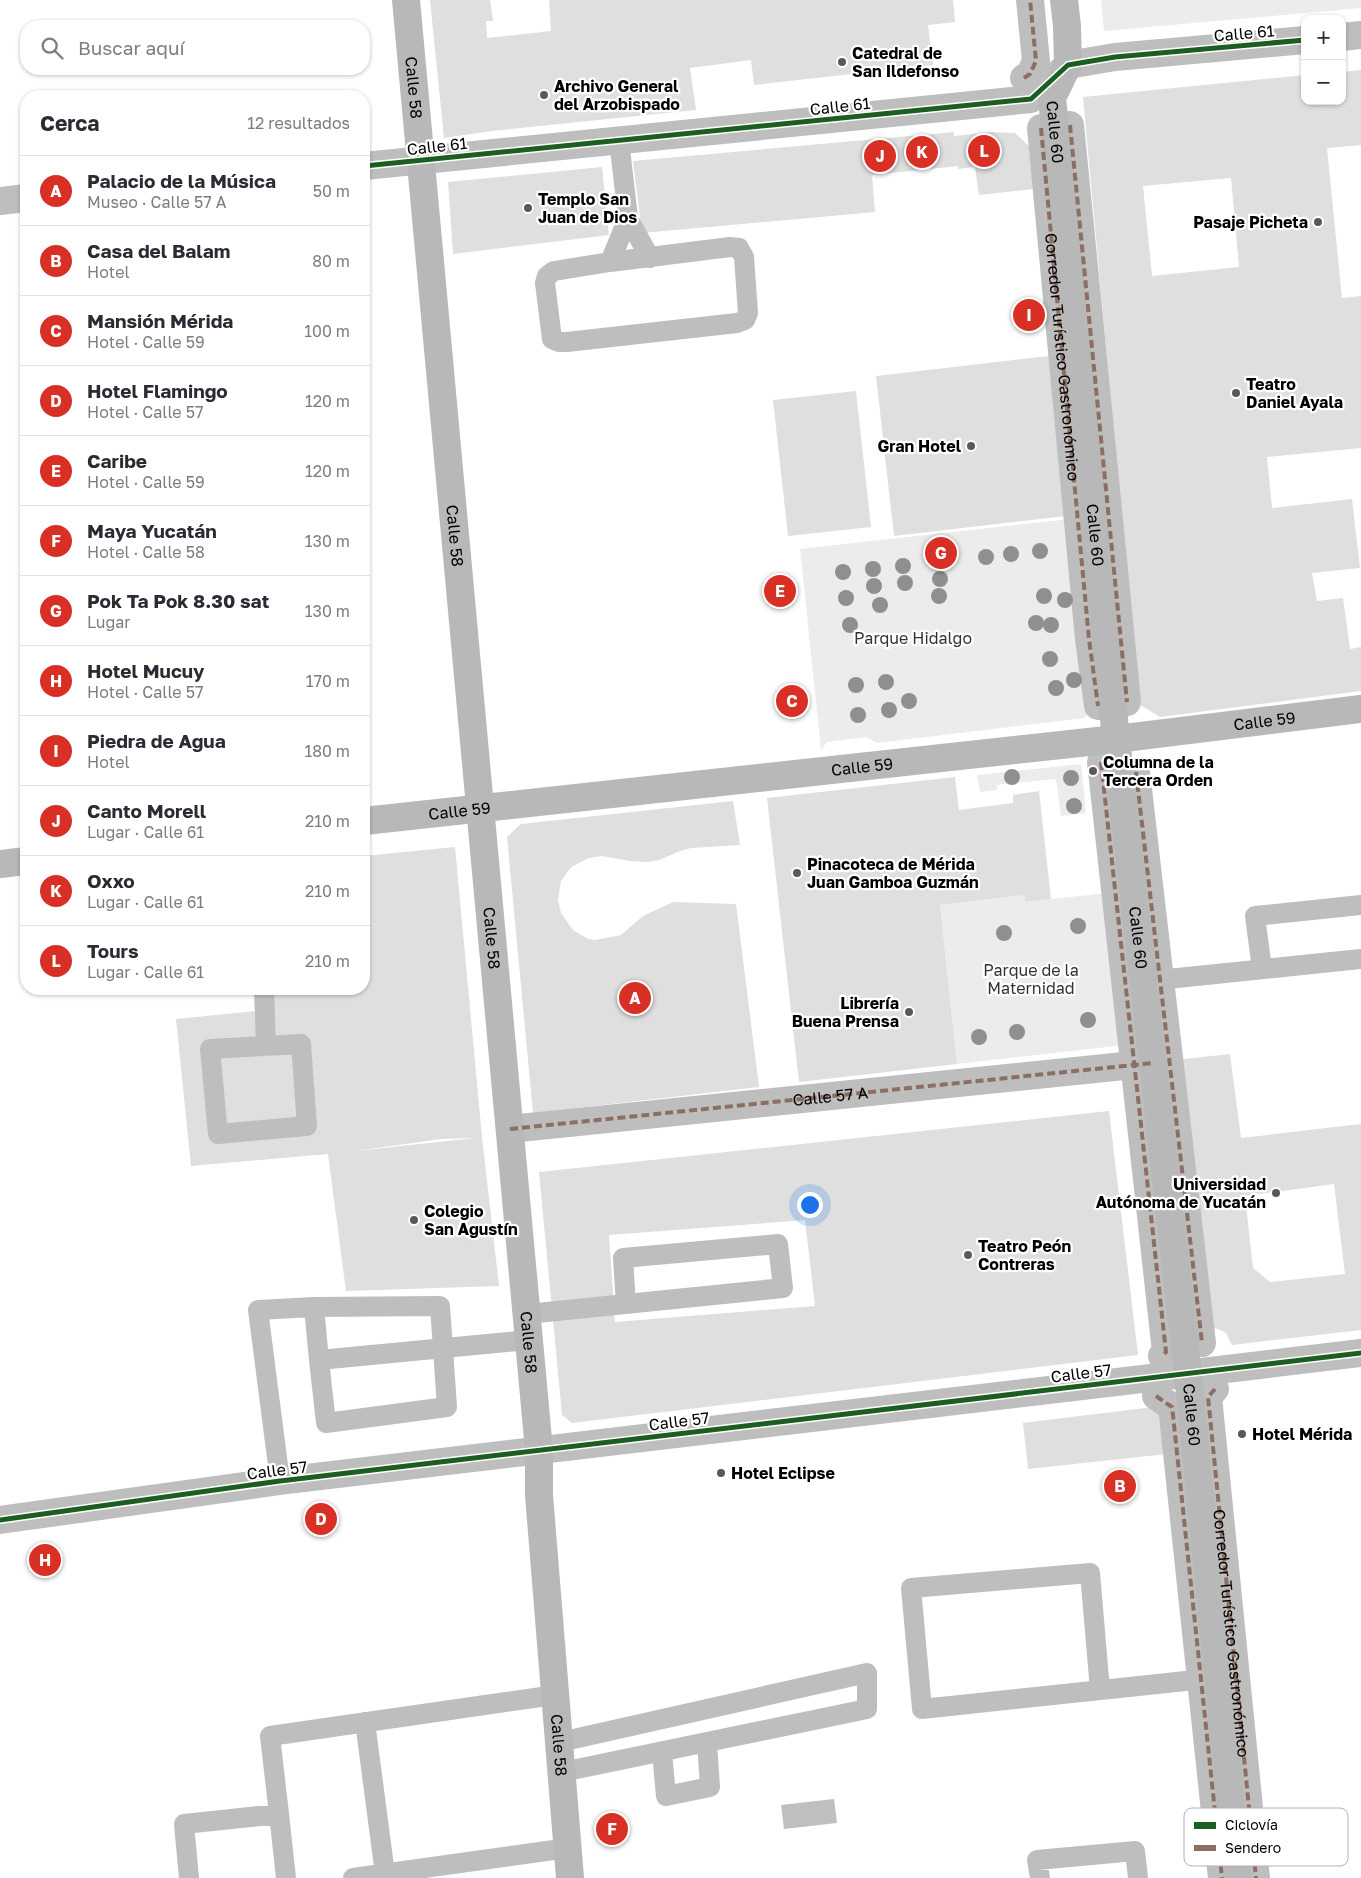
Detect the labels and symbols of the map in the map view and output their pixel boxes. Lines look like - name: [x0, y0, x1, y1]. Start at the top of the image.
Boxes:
- street label: Calle 61: [1213, 20, 1275, 46]
- place label: Catedral de San Ildefonso: [852, 43, 960, 81]
- street label: Calle 58: [401, 56, 427, 120]
- marker: Catedral de San Ildefonso: [836, 56, 848, 68]
- place label: Archivo General del Arzobispado: [554, 76, 680, 114]
- marker: Archivo General del Arzobispado: [538, 89, 550, 101]
- street label: Calle 61: [809, 93, 871, 119]
- street label: Calle 60: [1042, 100, 1068, 164]
- pin: L: [968, 132, 1000, 170]
- street label: Calle 61: [406, 133, 468, 159]
- pin: K: [906, 133, 938, 171]
- pin: J: [864, 137, 896, 175]
- place label: Templo San Juan de Dios: [538, 189, 637, 227]
- marker: Templo San Juan de Dios: [522, 202, 534, 214]
- place label: Pasaje Picheta: [1193, 212, 1308, 232]
- marker: Pasaje Picheta: [1312, 216, 1324, 228]
- street label: Corredor Turístico Gastronómico: [1041, 232, 1084, 482]
- pin: I: [1013, 296, 1045, 334]
- place label: Teatro Daniel Ayala: [1246, 374, 1343, 412]
- marker: Teatro Daniel Ayala: [1230, 387, 1242, 399]
- place label: Gran Hotel: [877, 436, 962, 456]
- marker: Gran Hotel: [965, 440, 977, 452]
- street label: Calle 60: [1083, 503, 1109, 567]
- street label: Calle 58: [442, 504, 468, 568]
- pin: G: [925, 534, 957, 572]
- pin: E: [764, 572, 796, 610]
- park label: Parque Hidalgo: [854, 628, 972, 648]
- pin: C: [776, 682, 808, 720]
- street label: Calle 59: [1232, 707, 1297, 735]
- place label: Columna de la Tercera Orden: [1103, 752, 1214, 790]
- street label: Calle 59: [830, 753, 894, 780]
- marker: Columna de la Tercera Orden: [1087, 765, 1099, 777]
- street label: Calle 59: [427, 797, 491, 824]
- place label: Pinacoteca de Mérida Juan Gamboa Guzmán: [807, 854, 979, 892]
- marker: Pinacoteca de Mérida Juan Gamboa Guzmán: [791, 867, 803, 879]
- street label: Calle 60: [1125, 905, 1152, 970]
- street label: Calle 58: [479, 906, 505, 970]
- park label: Parque de la Maternidad: [983, 960, 1079, 998]
- pin: A: [619, 979, 651, 1017]
- place label: Librería Buena Prensa: [792, 993, 899, 1031]
- marker: Librería Buena Prensa: [903, 1006, 915, 1018]
- street label: Calle 57 A: [792, 1082, 869, 1110]
- place label: Universidad Autónoma de Yucatán: [1096, 1174, 1266, 1212]
- marker: Universidad Autónoma de Yucatán: [1270, 1187, 1282, 1199]
- your location: [797, 1192, 823, 1218]
- place label: Colegio San Agustín: [424, 1201, 518, 1239]
- marker: Colegio San Agustín: [408, 1214, 420, 1226]
- place label: Teatro Peón Contreras: [978, 1236, 1071, 1274]
- marker: Teatro Peón Contreras: [962, 1249, 974, 1261]
- street label: Calle 58: [516, 1310, 542, 1374]
- street label: Calle 57: [1049, 1359, 1113, 1387]
- street label: Calle 60: [1179, 1382, 1205, 1447]
- street label: Calle 57: [647, 1407, 711, 1435]
- place label: Hotel Mérida: [1252, 1424, 1352, 1444]
- marker: Hotel Mérida: [1236, 1428, 1248, 1440]
- street label: Calle 57: [245, 1456, 309, 1484]
- place label: Hotel Eclipse: [731, 1463, 835, 1483]
- marker: Hotel Eclipse: [715, 1467, 727, 1479]
- pin: B: [1104, 1467, 1136, 1505]
- pin: D: [305, 1500, 337, 1538]
- street label: Corredor Turístico Gastronómico: [1209, 1508, 1254, 1758]
- pin: H: [29, 1541, 61, 1579]
- street label: Calle 58: [547, 1713, 572, 1777]
- legend: [1184, 1808, 1348, 1866]
- pin: F: [596, 1810, 628, 1848]
- text: Ciclovía: [1225, 1816, 1278, 1833]
- text: Sendero: [1225, 1839, 1281, 1856]

